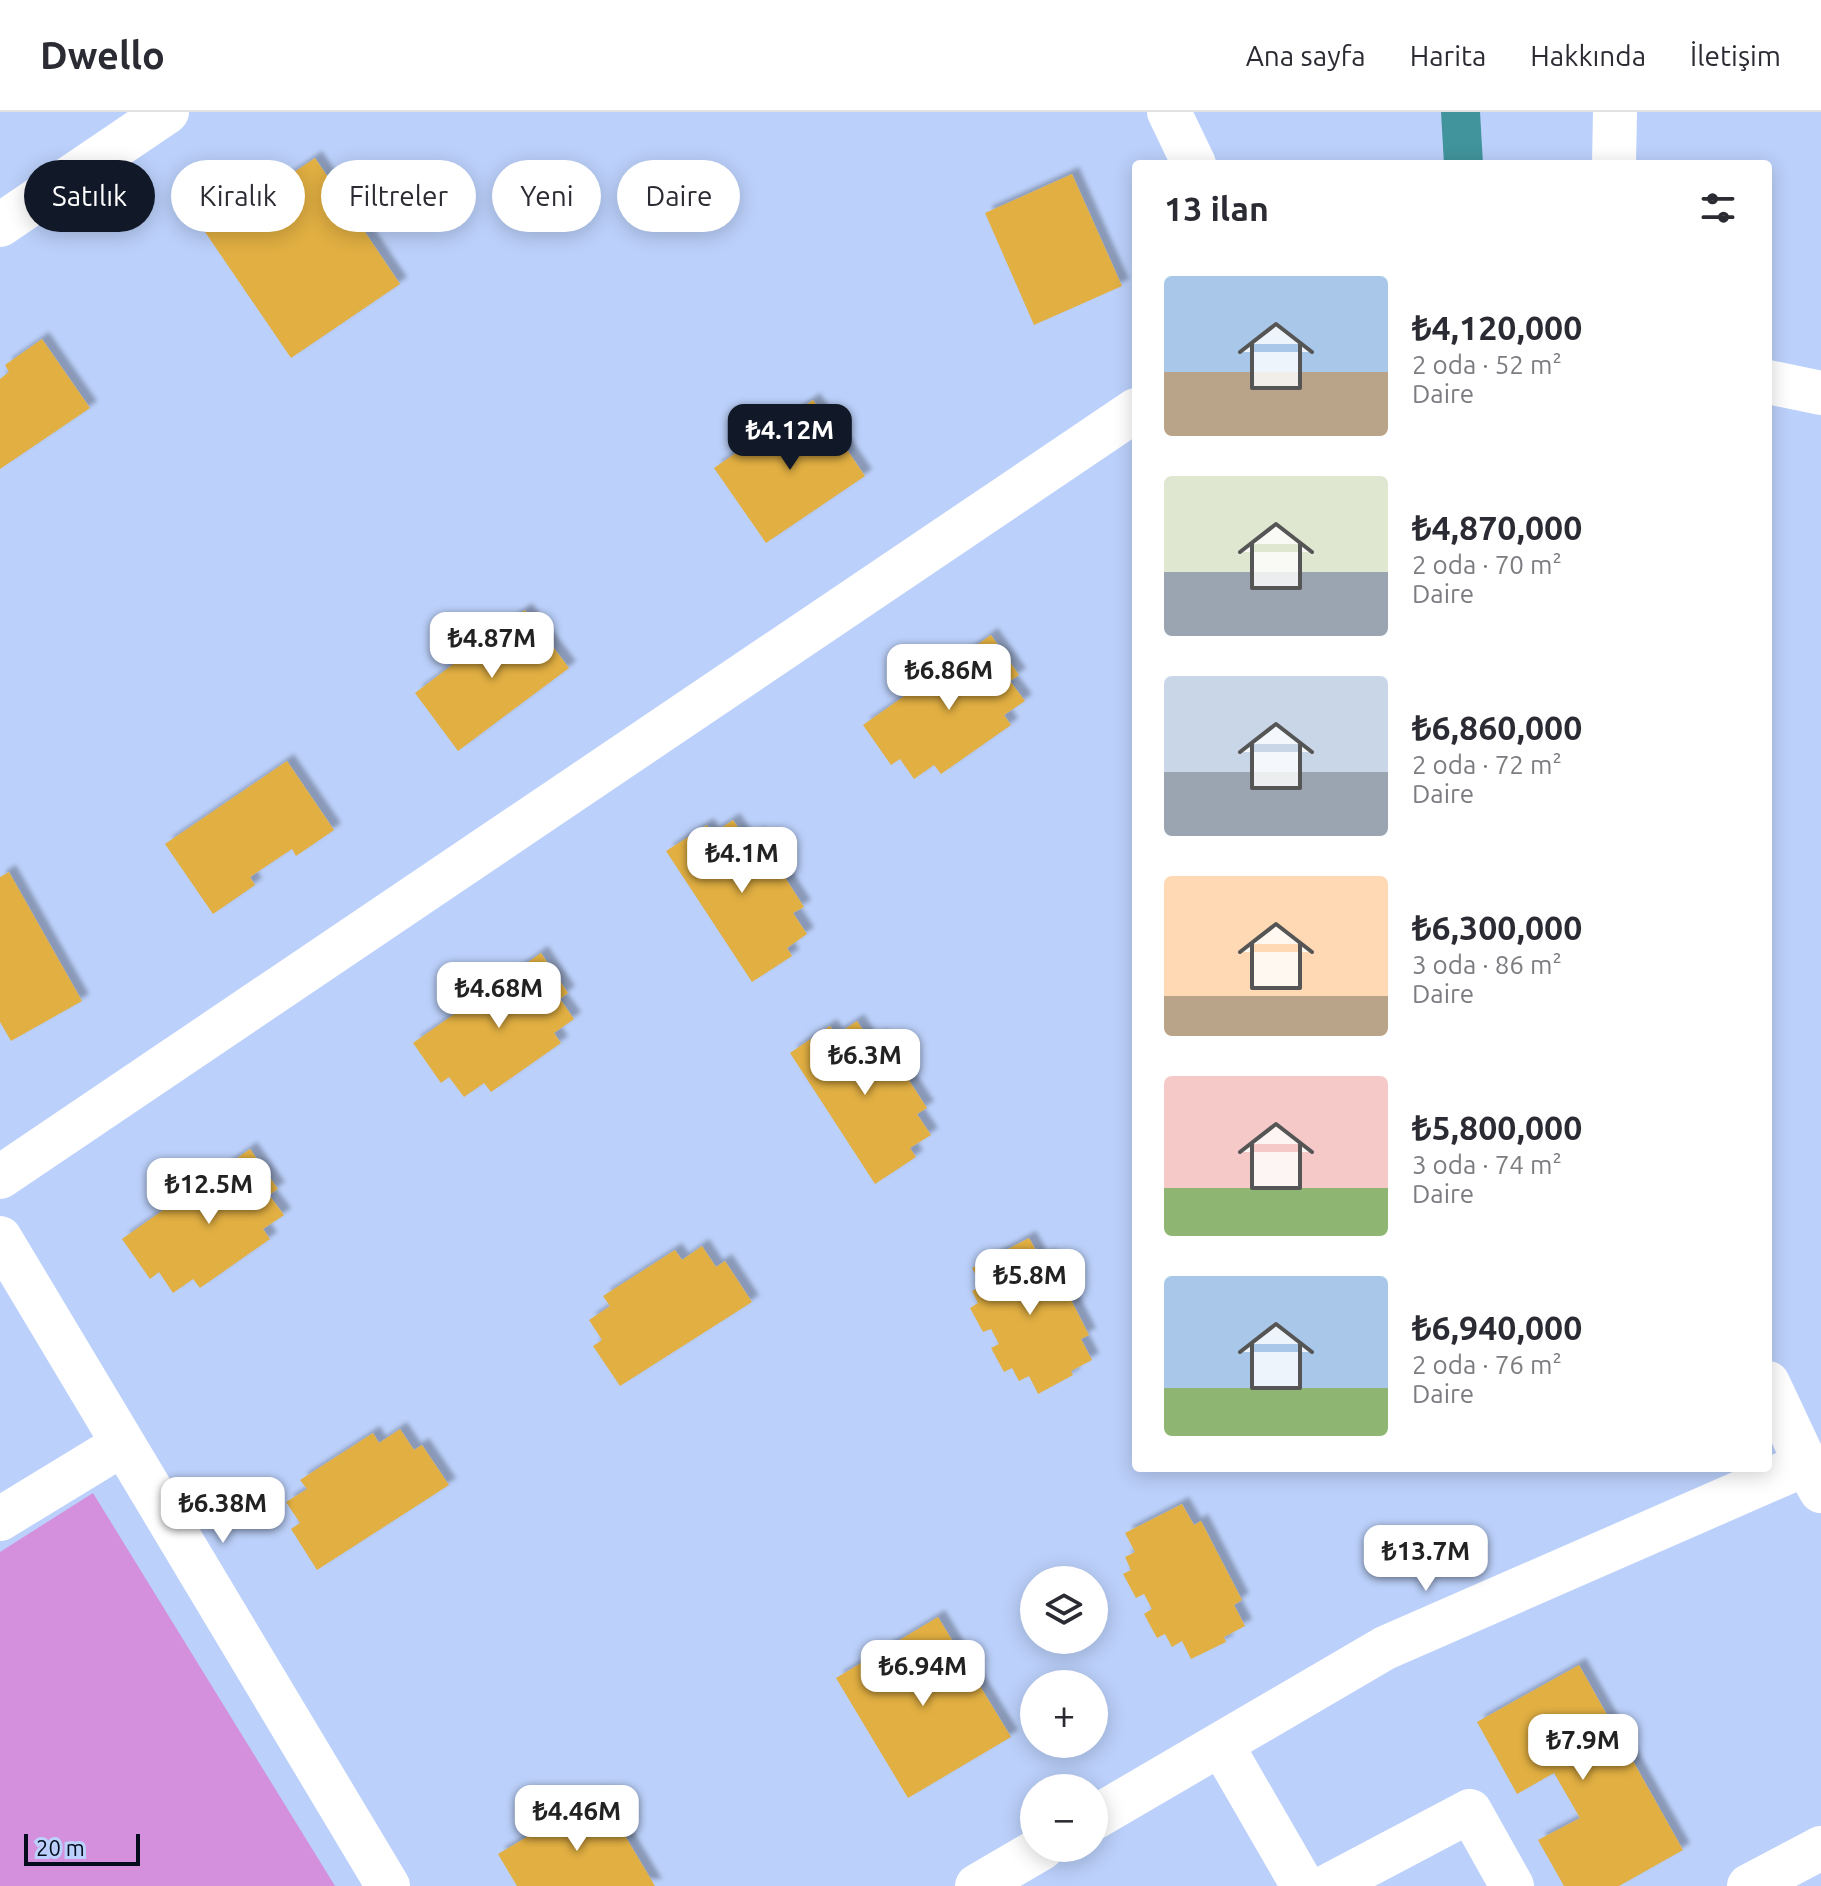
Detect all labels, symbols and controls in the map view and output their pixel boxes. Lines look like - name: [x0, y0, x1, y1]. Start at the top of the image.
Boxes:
- text: Dwello: [40, 34, 165, 76]
- text: Ana sayfa: [1246, 40, 1366, 71]
- text: Harita: [1410, 40, 1486, 71]
- text: Hakkında: [1530, 40, 1646, 71]
- text: İletişim: [1690, 40, 1781, 71]
- chip: Satılık: [24, 160, 155, 232]
- chip: Kiralık: [171, 160, 305, 232]
- chip: Filtreler: [321, 160, 476, 232]
- chip: Yeni: [492, 160, 601, 232]
- chip: Daire: [617, 160, 740, 232]
- icon: filters: [1696, 186, 1740, 230]
- text: 13 ilan: [1164, 189, 1269, 227]
- icon: home: [1228, 308, 1324, 404]
- text: ₺4,120,000: [1412, 308, 1582, 346]
- text: 2 oda · 52 m²: [1412, 350, 1562, 379]
- text: Daire: [1412, 379, 1474, 408]
- pin: ₺4.12M: [725, 404, 855, 472]
- text: ₺4.12M: [746, 415, 834, 444]
- icon: home: [1228, 508, 1324, 604]
- text: ₺4,870,000: [1412, 508, 1582, 546]
- text: 2 oda · 70 m²: [1412, 550, 1562, 579]
- text: Daire: [1412, 579, 1474, 608]
- pin: ₺4.87M: [427, 612, 557, 680]
- text: ₺4.87M: [448, 623, 536, 652]
- pin: ₺6.86M: [884, 644, 1014, 712]
- text: ₺6.86M: [905, 655, 993, 684]
- icon: home: [1228, 708, 1324, 804]
- text: ₺6,860,000: [1412, 708, 1582, 746]
- text: 2 oda · 72 m²: [1412, 750, 1562, 779]
- text: Daire: [1412, 779, 1474, 808]
- pin: ₺4.1M: [686, 827, 798, 895]
- text: ₺4.1M: [705, 838, 779, 867]
- icon: home: [1228, 908, 1324, 1004]
- text: ₺6,300,000: [1412, 908, 1582, 946]
- text: 3 oda · 86 m²: [1412, 950, 1562, 979]
- pin: ₺4.68M: [434, 962, 564, 1030]
- text: ₺4.68M: [455, 973, 543, 1002]
- text: Daire: [1412, 979, 1474, 1008]
- pin: ₺6.3M: [809, 1029, 921, 1097]
- text: ₺6.3M: [828, 1040, 902, 1069]
- icon: home: [1228, 1108, 1324, 1204]
- text: ₺5,800,000: [1412, 1108, 1582, 1146]
- text: 3 oda · 74 m²: [1412, 1150, 1562, 1179]
- pin: ₺12.5M: [144, 1158, 274, 1226]
- text: ₺12.5M: [165, 1169, 253, 1198]
- text: Daire: [1412, 1179, 1474, 1208]
- pin: ₺5.8M: [974, 1249, 1086, 1317]
- text: ₺5.8M: [993, 1260, 1067, 1289]
- icon: home: [1228, 1308, 1324, 1404]
- text: ₺6,940,000: [1412, 1308, 1582, 1346]
- text: 2 oda · 76 m²: [1412, 1350, 1562, 1379]
- text: Daire: [1412, 1379, 1474, 1408]
- pin: ₺6.38M: [158, 1477, 288, 1545]
- text: ₺6.38M: [179, 1488, 267, 1517]
- pin: ₺13.7M: [1361, 1525, 1491, 1593]
- text: ₺13.7M: [1382, 1536, 1470, 1565]
- map controls: [1020, 1566, 1108, 1862]
- button: layers: [1020, 1566, 1108, 1654]
- pin: ₺6.94M: [858, 1640, 988, 1708]
- text: ₺6.94M: [879, 1651, 967, 1680]
- button: +: [1020, 1670, 1108, 1758]
- pin: ₺7.9M: [1527, 1714, 1639, 1782]
- text: ₺7.9M: [1546, 1725, 1620, 1754]
- button: −: [1020, 1774, 1108, 1862]
- pin: ₺4.46M: [512, 1785, 642, 1853]
- text: ₺4.46M: [533, 1796, 621, 1825]
- scale bar: [24, 1830, 140, 1866]
- text: 20 m: [36, 1835, 85, 1860]

